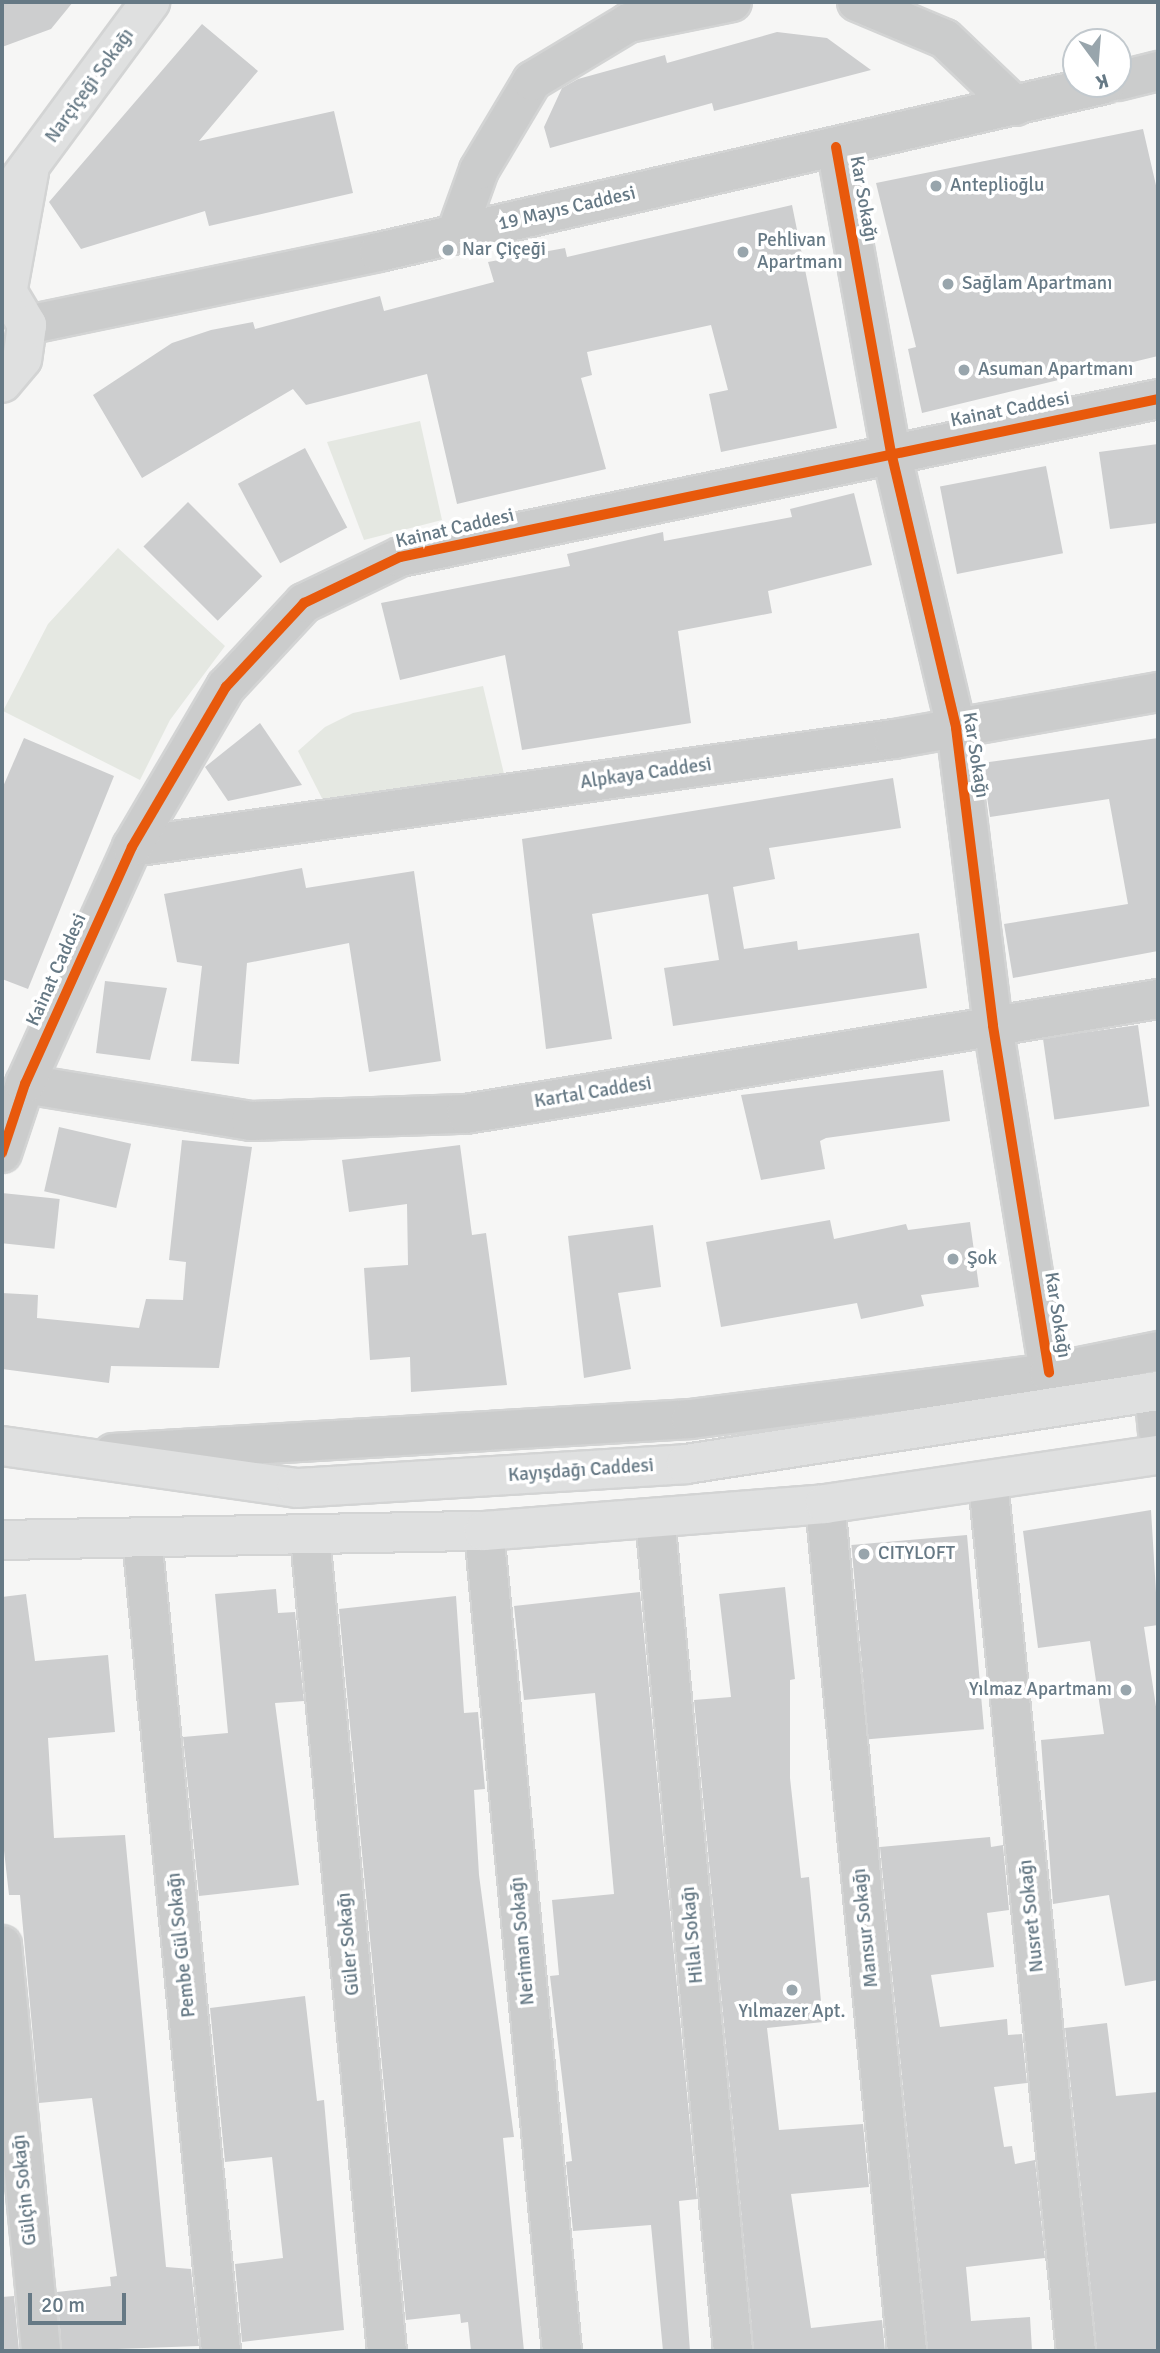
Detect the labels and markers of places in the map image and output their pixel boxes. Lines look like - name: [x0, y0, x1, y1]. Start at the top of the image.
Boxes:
- place label: Anteplioğlu: [950, 175, 1044, 197]
- marker: Anteplioğlu: [928, 178, 944, 194]
- place label: Pehlivan Apartmanı: [757, 230, 843, 274]
- place label: Nar Çiçeği: [462, 239, 546, 261]
- marker: Nar Çiçeği: [440, 242, 456, 258]
- marker: Pehlivan Apartmanı: [735, 244, 751, 260]
- place label: Sağlam Apartmanı: [962, 273, 1112, 295]
- marker: Sağlam Apartmanı: [940, 276, 956, 292]
- place label: Asuman Apartmanı: [978, 359, 1133, 381]
- marker: Asuman Apartmanı: [956, 362, 972, 378]
- place label: Şok: [967, 1248, 997, 1270]
- marker: Şok: [945, 1251, 961, 1267]
- place label: CITYLOFT: [878, 1543, 955, 1565]
- marker: CITYLOFT: [856, 1546, 872, 1562]
- place label: Yılmaz Apartmanı: [969, 1679, 1112, 1701]
- marker: Yılmaz Apartmanı: [1118, 1682, 1134, 1698]
- marker: Yılmazer Apt.: [784, 1982, 800, 1998]
- place label: Yılmazer Apt.: [739, 2001, 845, 2023]

